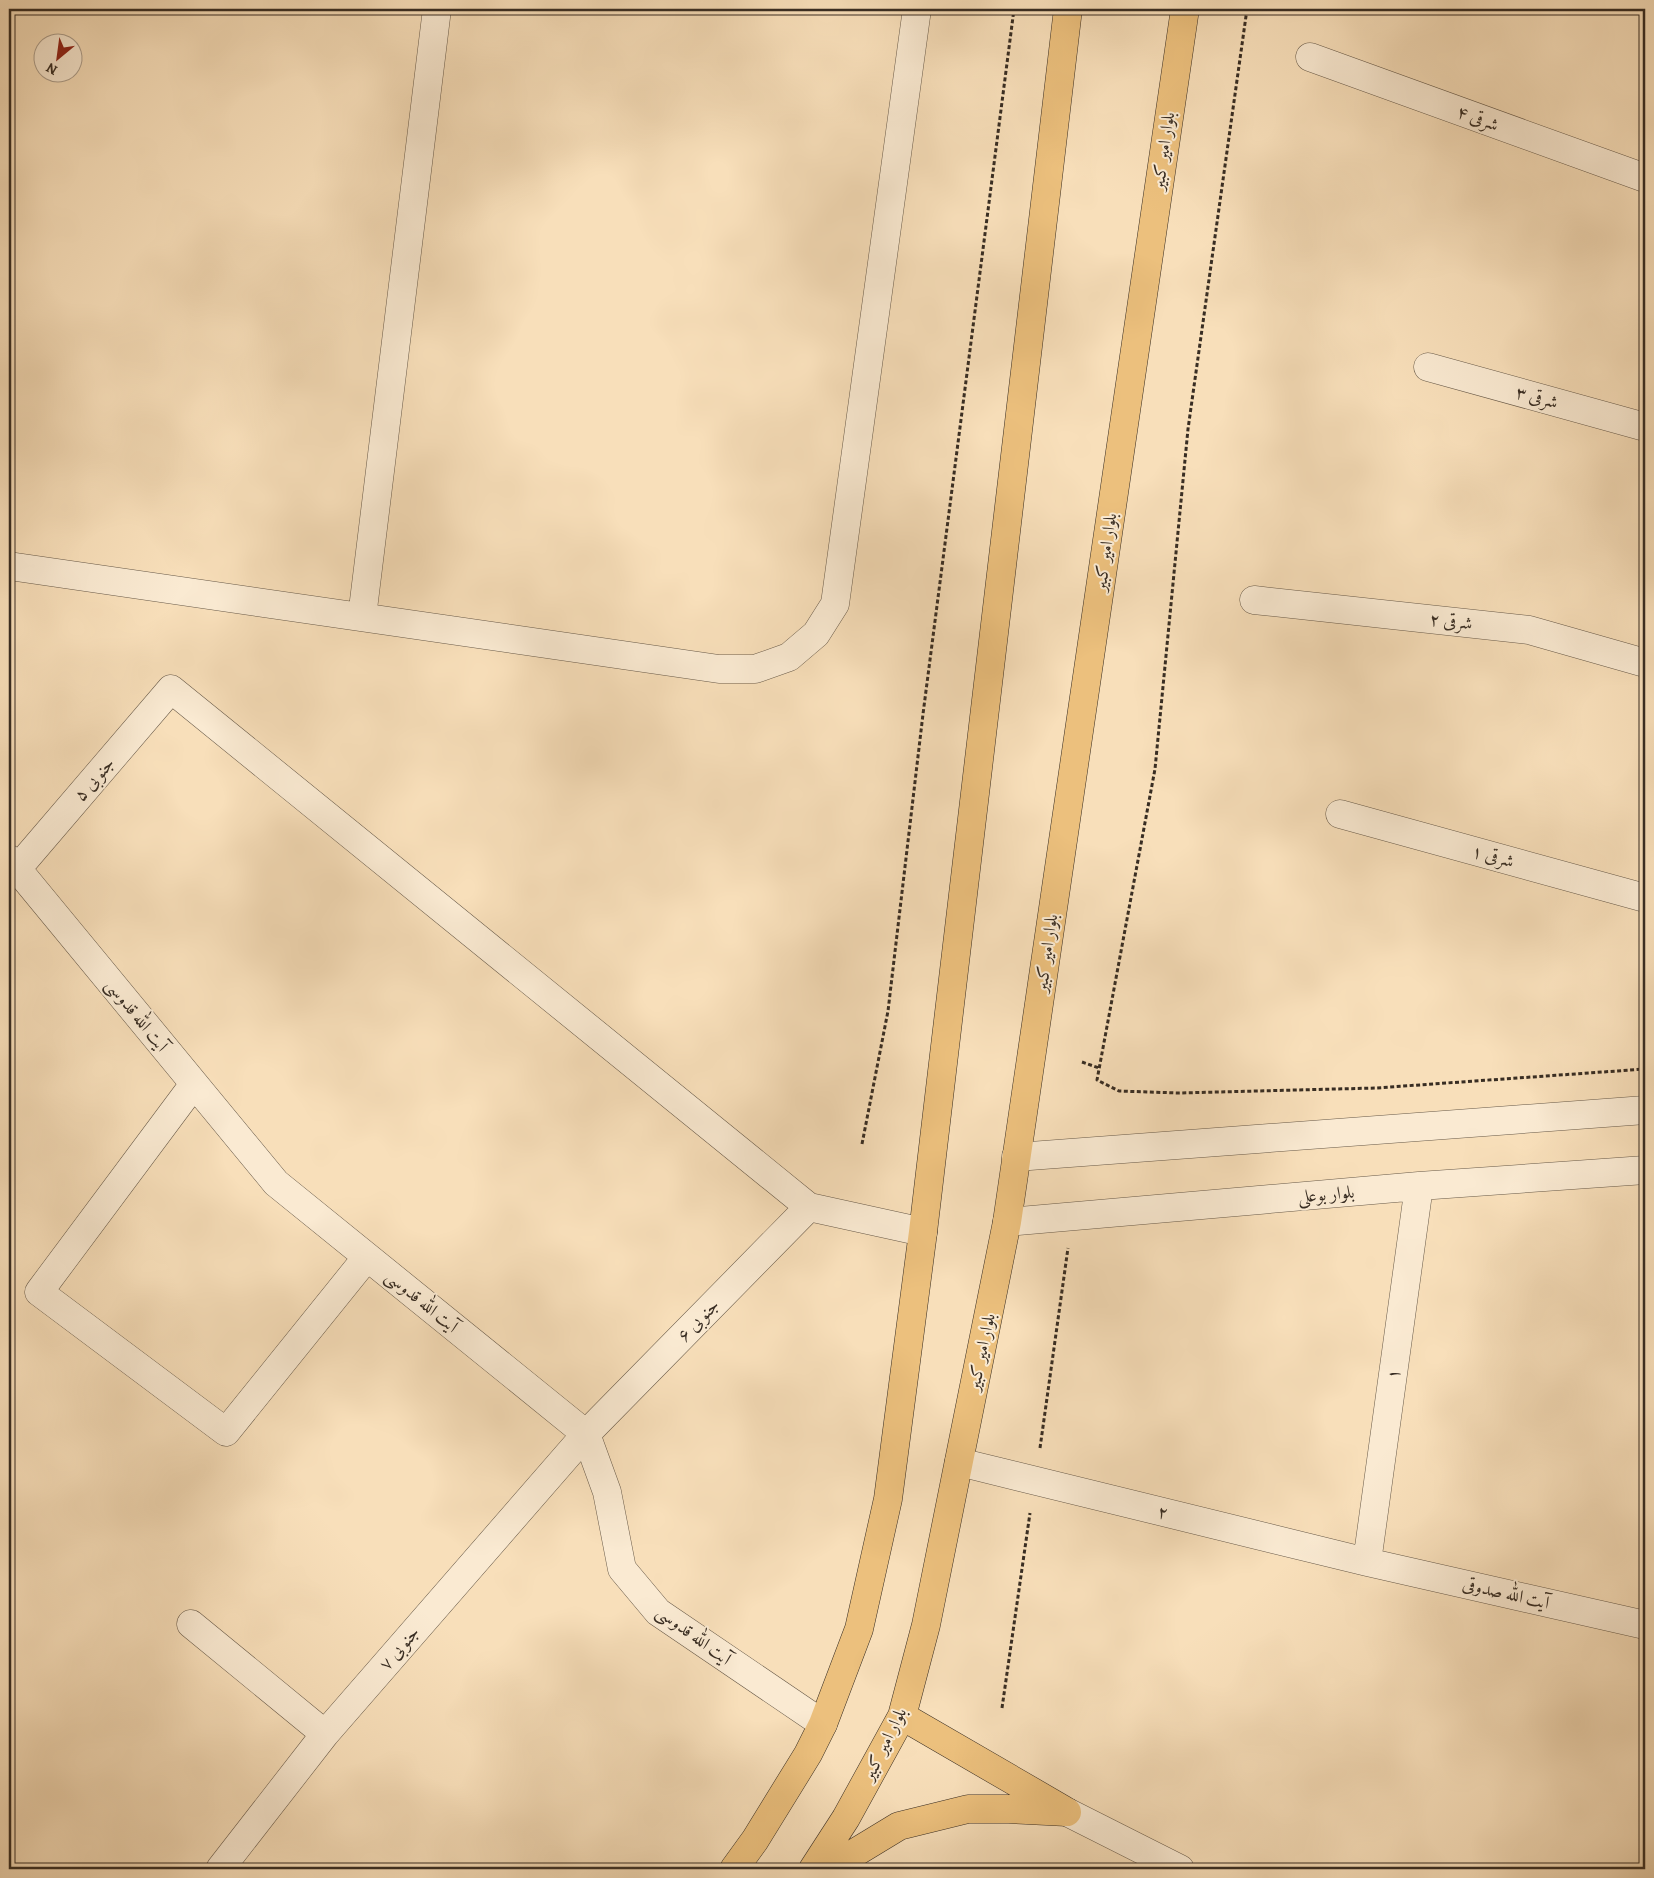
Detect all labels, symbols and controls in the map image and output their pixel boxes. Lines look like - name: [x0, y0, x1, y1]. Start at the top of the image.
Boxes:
- north arrow: [32, 32, 82, 82]
- text: N: [43, 58, 61, 80]
- street label: ۴ شرقی: [1454, 99, 1502, 137]
- street label: بلوار امیر کبیر: [1145, 110, 1180, 194]
- street label: شرقی ۳: [1513, 380, 1561, 414]
- street label: بلوار امیر کبیر: [1087, 511, 1122, 595]
- street label: شرقی ۲: [1428, 607, 1474, 635]
- street label: ۵ جنوبی: [68, 752, 121, 807]
- street label: شرقی ۱: [1469, 839, 1517, 873]
- street label: بلوار امیر کبیر: [1028, 912, 1063, 996]
- street label: آیت الله قدوسی: [99, 972, 177, 1059]
- street label: بلوار بوعلی: [1297, 1180, 1356, 1209]
- street label: آیت الله قدوسی: [380, 1263, 467, 1340]
- street label: ۶ جنوبی: [672, 1293, 725, 1347]
- street label: بلوار امیر کبیر: [961, 1311, 1001, 1395]
- street label: ۱: [1380, 1367, 1406, 1381]
- street label: ۲: [1155, 1499, 1171, 1525]
- street label: آیت الله صدوقی: [1460, 1569, 1554, 1615]
- street label: آیت الله قدوسی: [651, 1598, 739, 1673]
- street label: ۷ جنوبی: [373, 1621, 426, 1676]
- street label: بلوار امیر کبیر: [855, 1703, 912, 1787]

